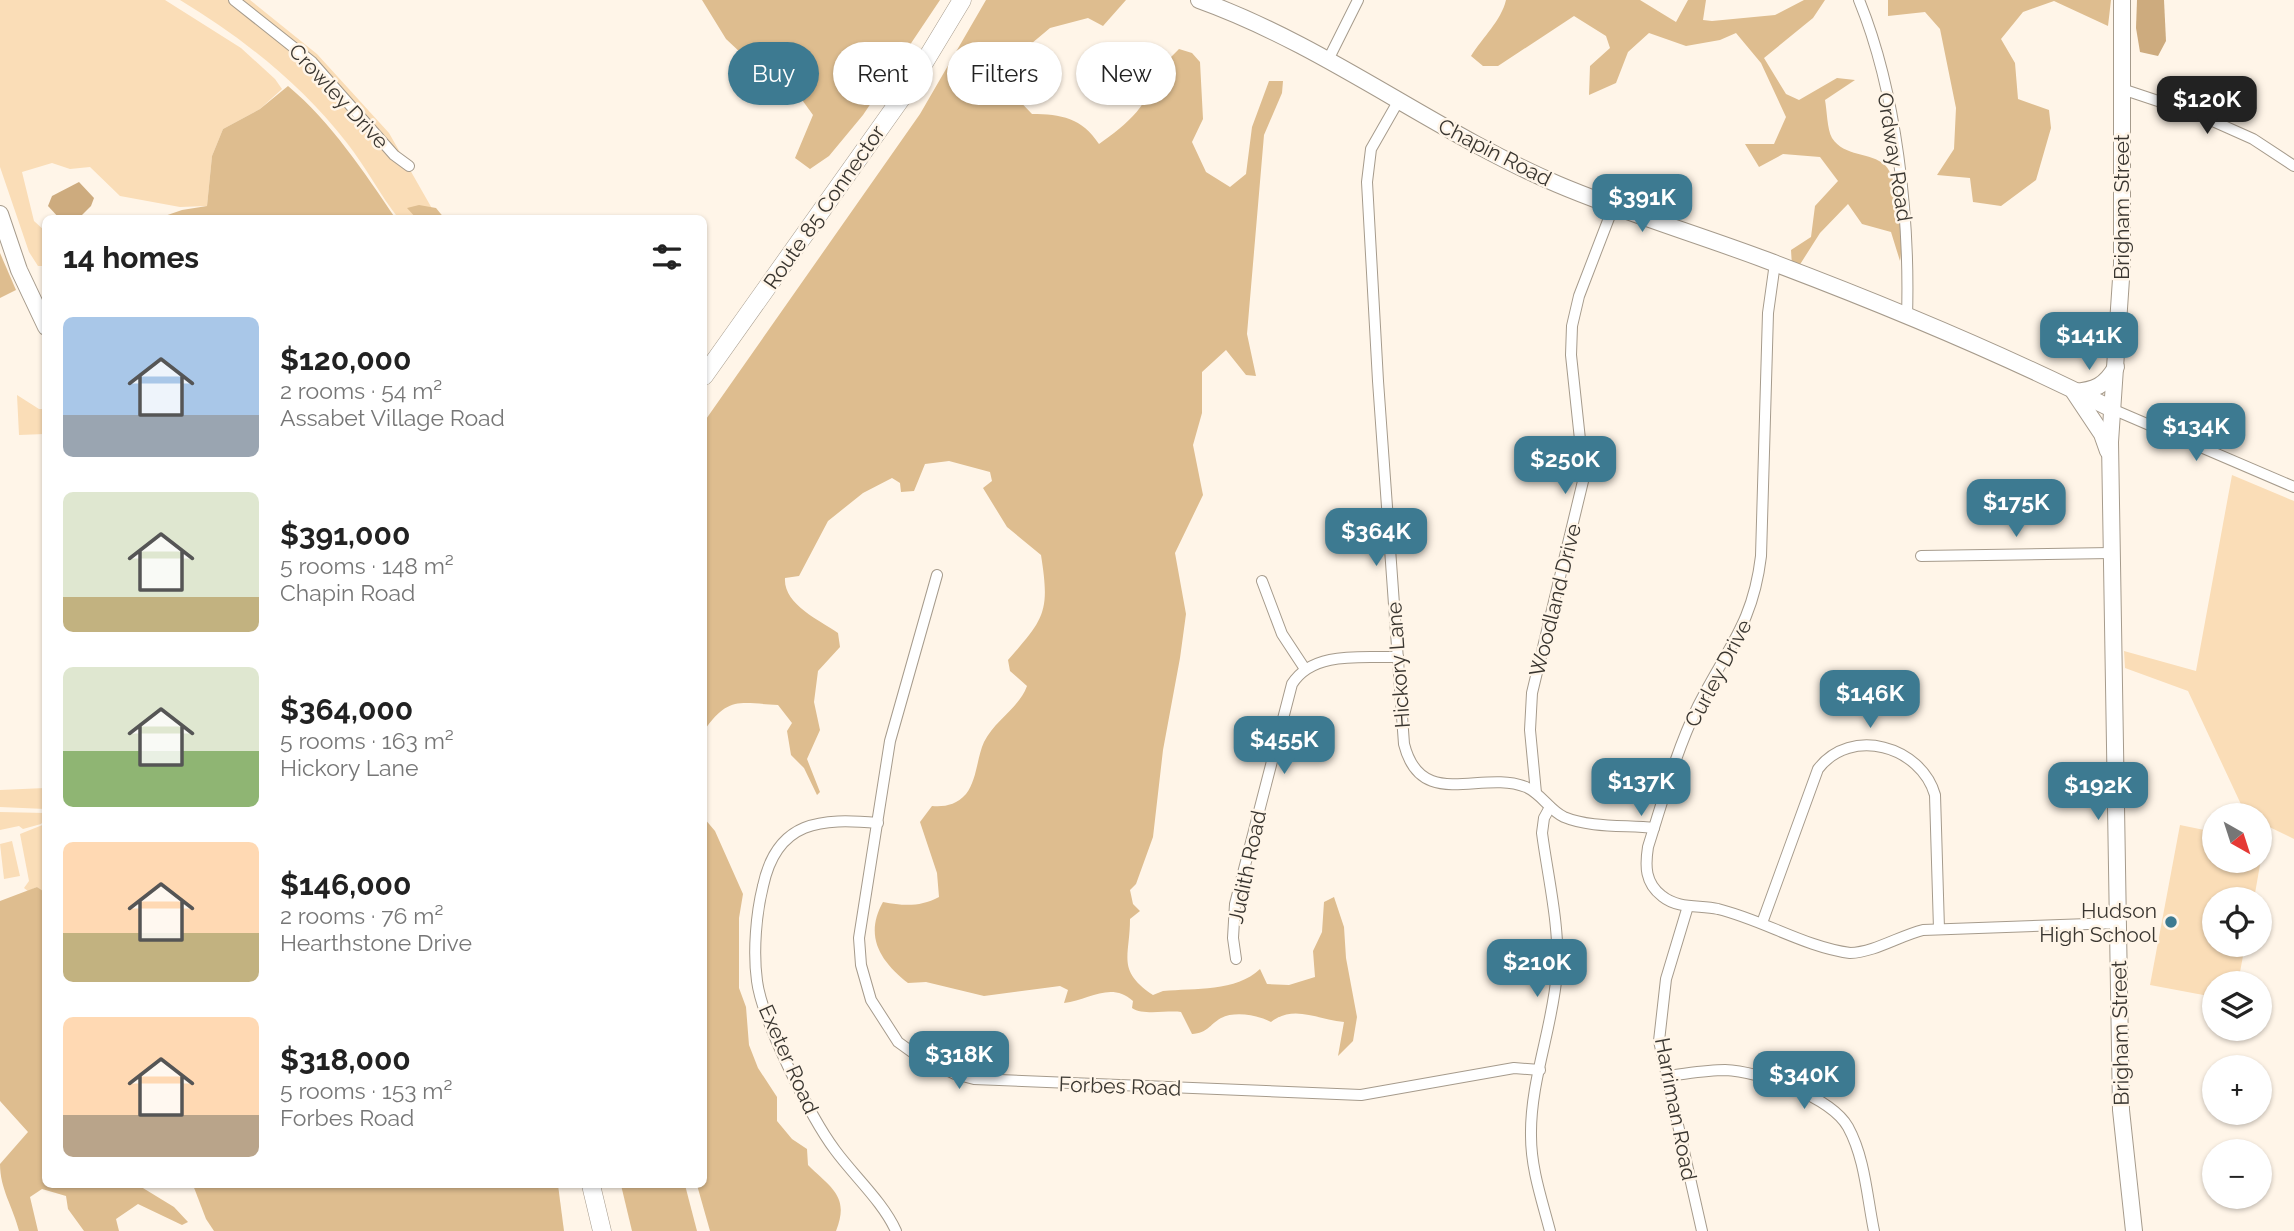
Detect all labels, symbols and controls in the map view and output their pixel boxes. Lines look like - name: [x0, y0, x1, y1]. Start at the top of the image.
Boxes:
- street label: Crowley Drive: [284, 38, 394, 154]
- chip: Buy: [728, 42, 819, 105]
- chip: Rent: [833, 42, 933, 105]
- chip: Filters: [947, 42, 1062, 105]
- chip: New: [1076, 42, 1176, 105]
- pin: $120K: [2158, 76, 2256, 136]
- text: $120K: [2173, 85, 2241, 112]
- street label: Ordway Road: [1872, 91, 1918, 223]
- street label: Chapin Road: [1434, 113, 1556, 191]
- street label: Route 85 Connector: [758, 120, 890, 294]
- street label: Brigham Street: [2109, 134, 2134, 280]
- pin: $391K: [1593, 174, 1691, 234]
- text: $391K: [1608, 183, 1676, 210]
- icon: filters: [648, 238, 686, 276]
- text: 14 homes: [63, 240, 199, 275]
- pin: $141K: [2040, 312, 2138, 372]
- text: $141K: [2056, 321, 2122, 348]
- text: $120,000: [280, 342, 411, 377]
- icon: home: [119, 345, 203, 429]
- text: 2 rooms · 54 m²: [280, 377, 442, 404]
- text: Assabet Village Road: [280, 404, 505, 431]
- pin: $134K: [2147, 404, 2245, 463]
- text: $134K: [2162, 412, 2230, 439]
- pin: $250K: [1516, 436, 1614, 496]
- text: $250K: [1530, 445, 1600, 472]
- pin: $175K: [1967, 480, 2065, 539]
- text: $175K: [1983, 488, 2049, 515]
- pin: $364K: [1327, 508, 1425, 568]
- text: $391,000: [280, 517, 410, 552]
- text: $364K: [1341, 517, 1411, 544]
- icon: home: [119, 520, 203, 604]
- street label: Woodland Drive: [1524, 521, 1586, 679]
- text: 5 rooms · 148 m²: [280, 552, 454, 579]
- text: Chapin Road: [280, 579, 415, 606]
- street label: Hickory Lane: [1381, 601, 1415, 729]
- street label: Curley Drive: [1679, 615, 1757, 731]
- pin: $146K: [1821, 670, 1919, 730]
- text: $146K: [1836, 679, 1904, 706]
- text: $364,000: [280, 692, 413, 727]
- icon: home: [119, 695, 203, 779]
- pin: $455K: [1235, 716, 1333, 776]
- text: $455K: [1250, 725, 1318, 752]
- text: 5 rooms · 163 m²: [280, 727, 454, 754]
- text: Hickory Lane: [280, 754, 419, 781]
- pin: $137K: [1592, 758, 1690, 818]
- pin: $192K: [2049, 762, 2147, 822]
- text: $137K: [1607, 767, 1675, 794]
- text: $192K: [2064, 771, 2132, 798]
- north arrow: [2202, 803, 2272, 873]
- map controls: [2202, 803, 2272, 1209]
- street label: Judith Road: [1223, 808, 1271, 926]
- text: $146,000: [280, 867, 411, 902]
- icon: home: [119, 870, 203, 954]
- button: locate: [2202, 887, 2272, 957]
- place label: Hudson High School: [2039, 898, 2157, 947]
- text: 2 rooms · 76 m²: [280, 902, 443, 929]
- marker: Hudson High School: [2163, 914, 2179, 930]
- text: Hearthstone Drive: [280, 929, 472, 956]
- pin: $210K: [1488, 940, 1586, 999]
- text: $210K: [1503, 948, 1571, 975]
- street label: Brigham Street: [2106, 960, 2134, 1106]
- button: layers: [2202, 971, 2272, 1041]
- street label: Exeter Road: [754, 1001, 824, 1117]
- pin: $318K: [910, 1032, 1008, 1091]
- street label: Harriman Road: [1650, 1036, 1702, 1182]
- text: $318K: [925, 1040, 993, 1067]
- text: $318,000: [280, 1042, 411, 1077]
- icon: home: [119, 1045, 203, 1129]
- pin: $340K: [1755, 1052, 1853, 1111]
- button: +: [2202, 1055, 2272, 1125]
- text: $340K: [1769, 1060, 1839, 1087]
- street label: Forbes Road: [1058, 1071, 1182, 1101]
- text: 5 rooms · 153 m²: [280, 1077, 452, 1104]
- text: Forbes Road: [280, 1104, 414, 1131]
- button: −: [2202, 1139, 2272, 1209]

